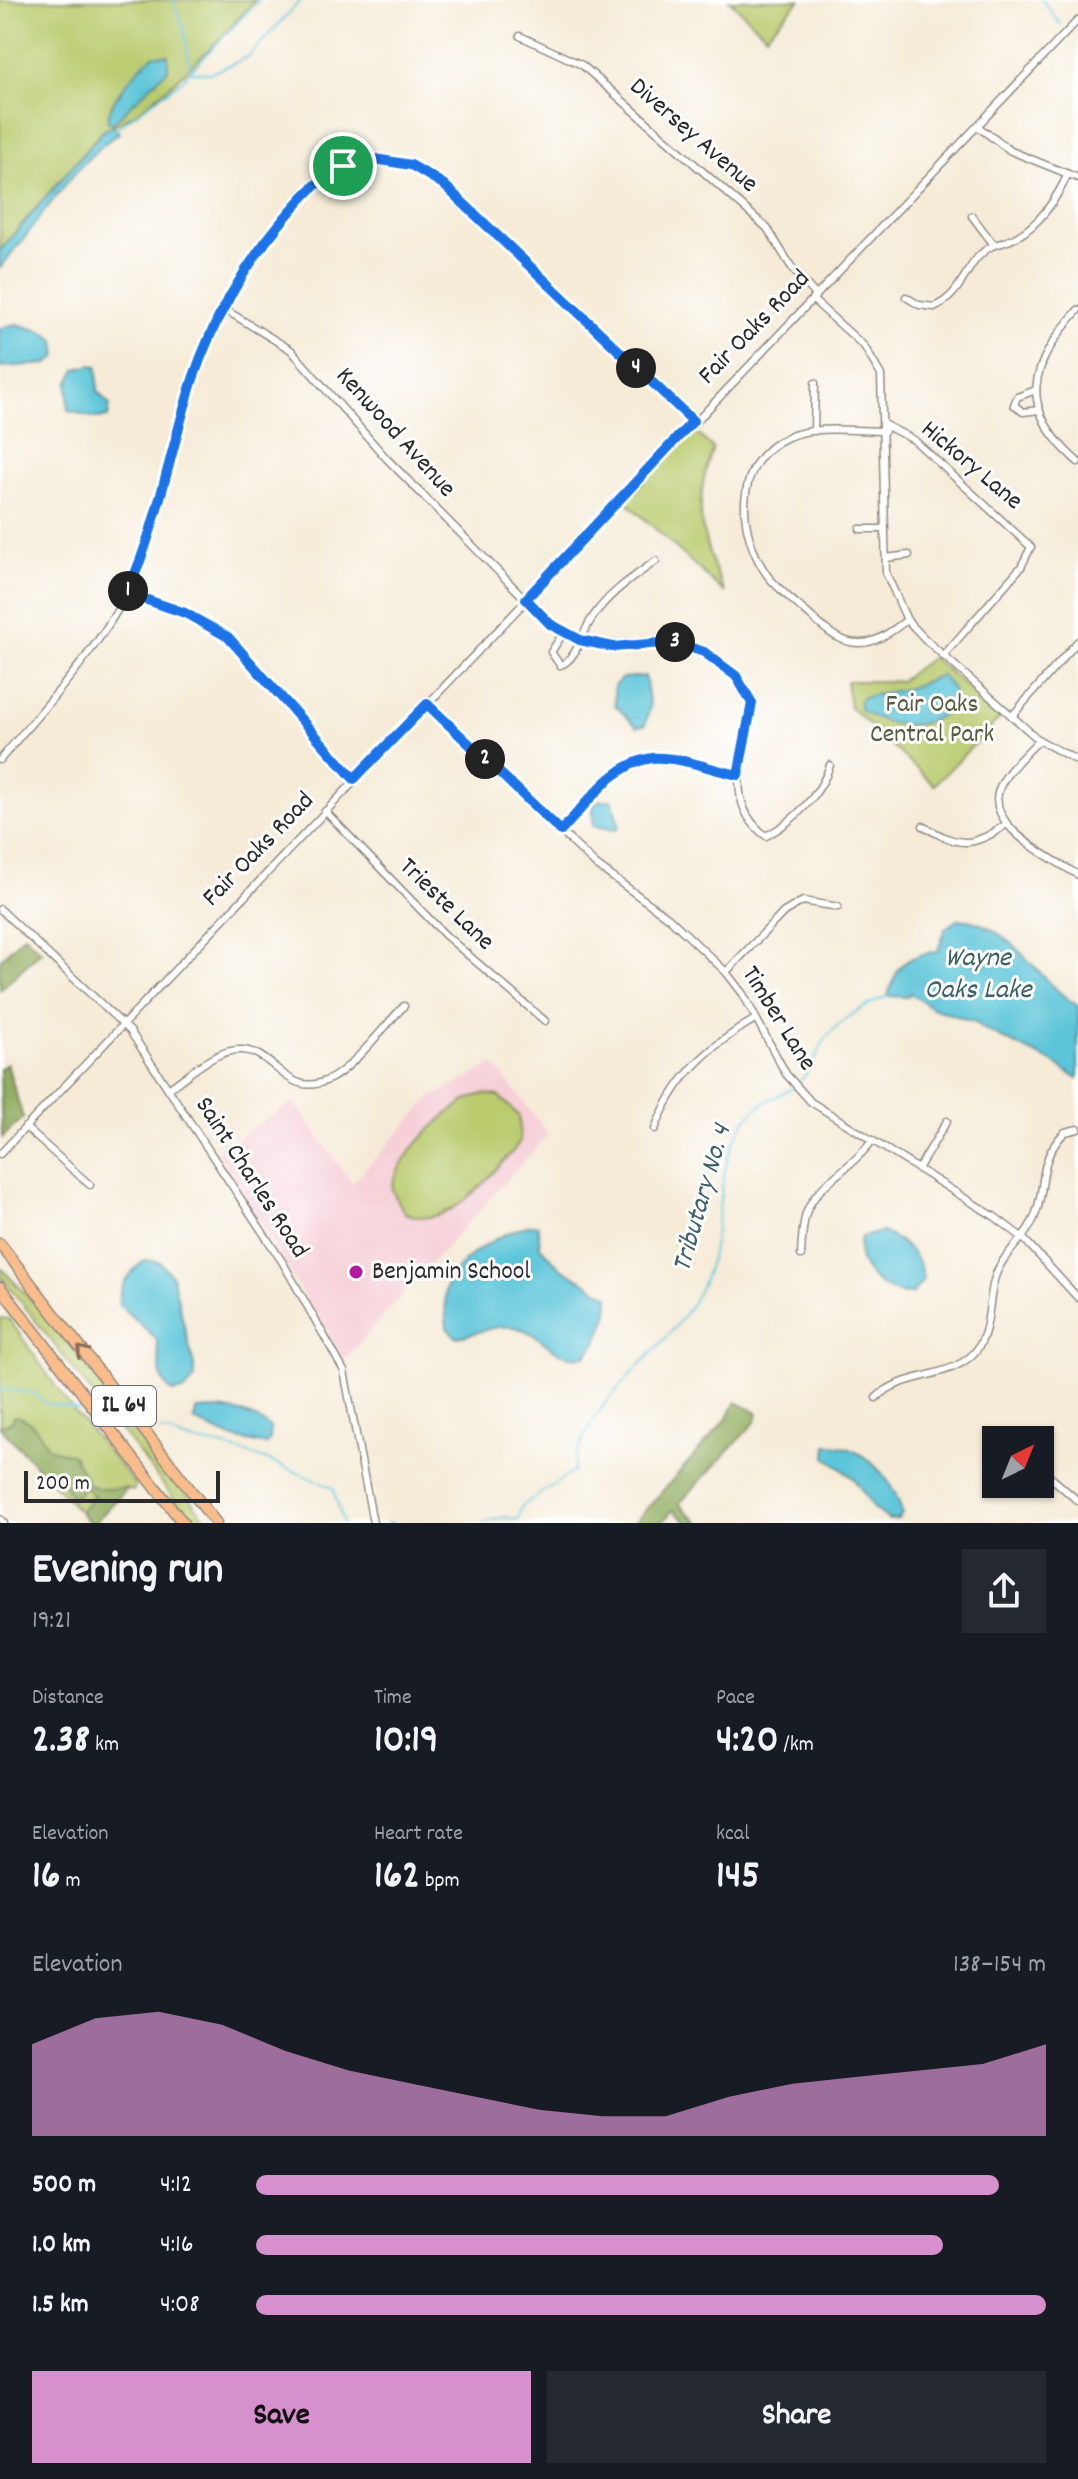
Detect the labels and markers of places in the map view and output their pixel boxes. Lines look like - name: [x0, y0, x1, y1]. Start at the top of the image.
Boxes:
- pin: [309, 132, 377, 200]
- pin: 4: [616, 348, 656, 388]
- pin: 1: [108, 571, 148, 611]
- pin: 3: [655, 622, 695, 662]
- pin: 2: [465, 739, 505, 779]
- place label: Benjamin School: [372, 1254, 531, 1291]
- marker: Benjamin School: [347, 1263, 365, 1281]

